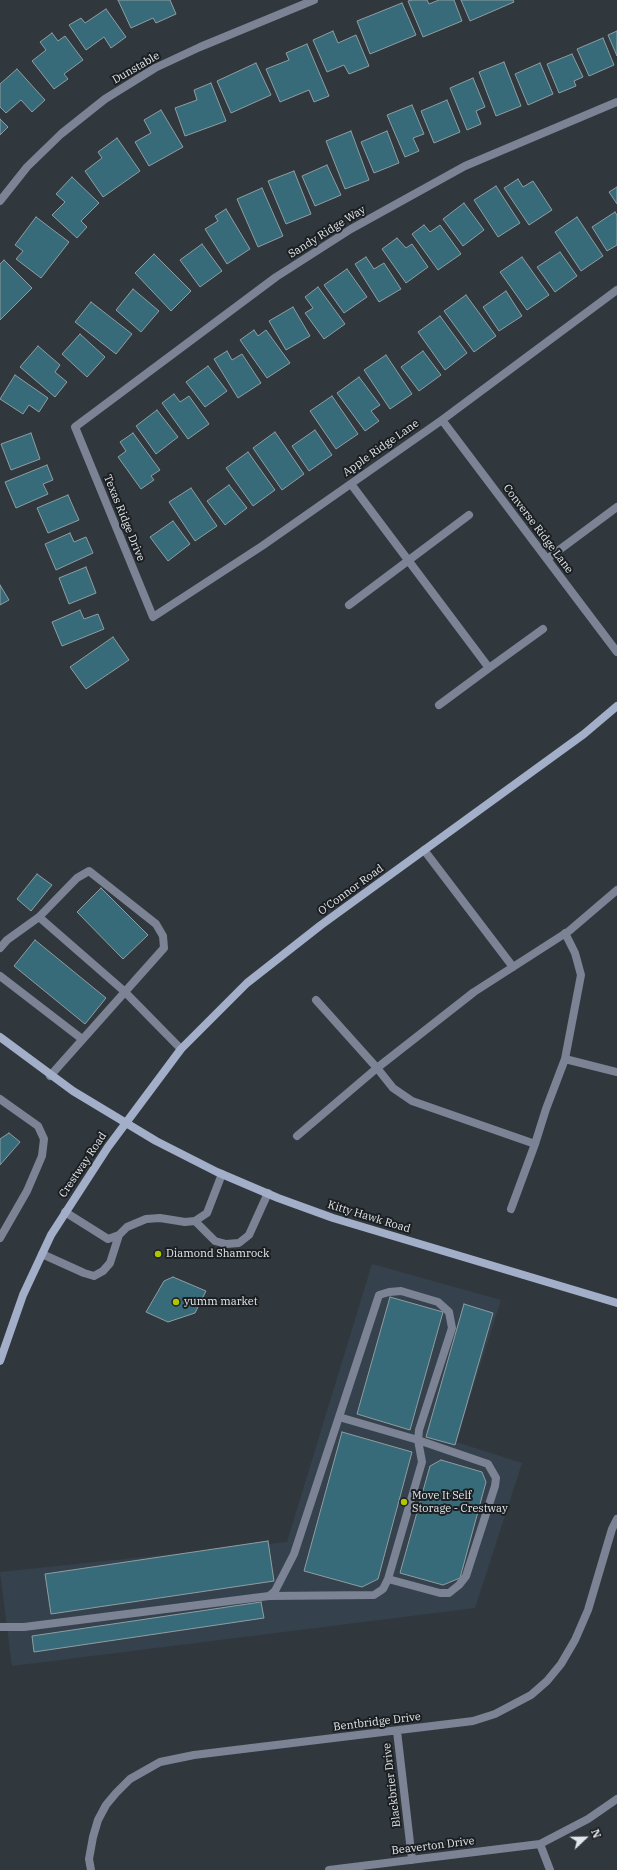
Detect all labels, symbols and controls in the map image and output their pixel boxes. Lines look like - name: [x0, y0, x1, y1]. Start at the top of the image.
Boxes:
- street label: Dunstable: [110, 49, 162, 87]
- street label: Sandy Ridge Way: [286, 203, 368, 261]
- street label: Apple Ridge Lane: [340, 417, 422, 479]
- street label: Texas Ridge Drive: [101, 473, 147, 563]
- street label: Converse Ridge Lane: [500, 482, 576, 576]
- street label: O'Connor Road: [316, 862, 386, 918]
- street label: Crestway Road: [56, 1130, 110, 1200]
- street label: Kitty Hawk Road: [326, 1198, 412, 1236]
- place label: Diamond Shamrock: [166, 1247, 269, 1261]
- marker: Diamond Shamrock: [153, 1249, 163, 1259]
- place label: yumm market: [184, 1295, 258, 1309]
- marker: yumm market: [171, 1297, 181, 1307]
- place label: Move It Self Storage - Crestway: [412, 1489, 508, 1515]
- marker: Move It Self Storage - Crestway: [399, 1497, 409, 1507]
- street label: Bentbridge Drive: [333, 1710, 421, 1734]
- street label: Blackbrier Drive: [380, 1742, 404, 1828]
- north arrow: [565, 1818, 605, 1858]
- text: N: [588, 1827, 604, 1840]
- street label: Beaverton Drive: [391, 1834, 475, 1858]

